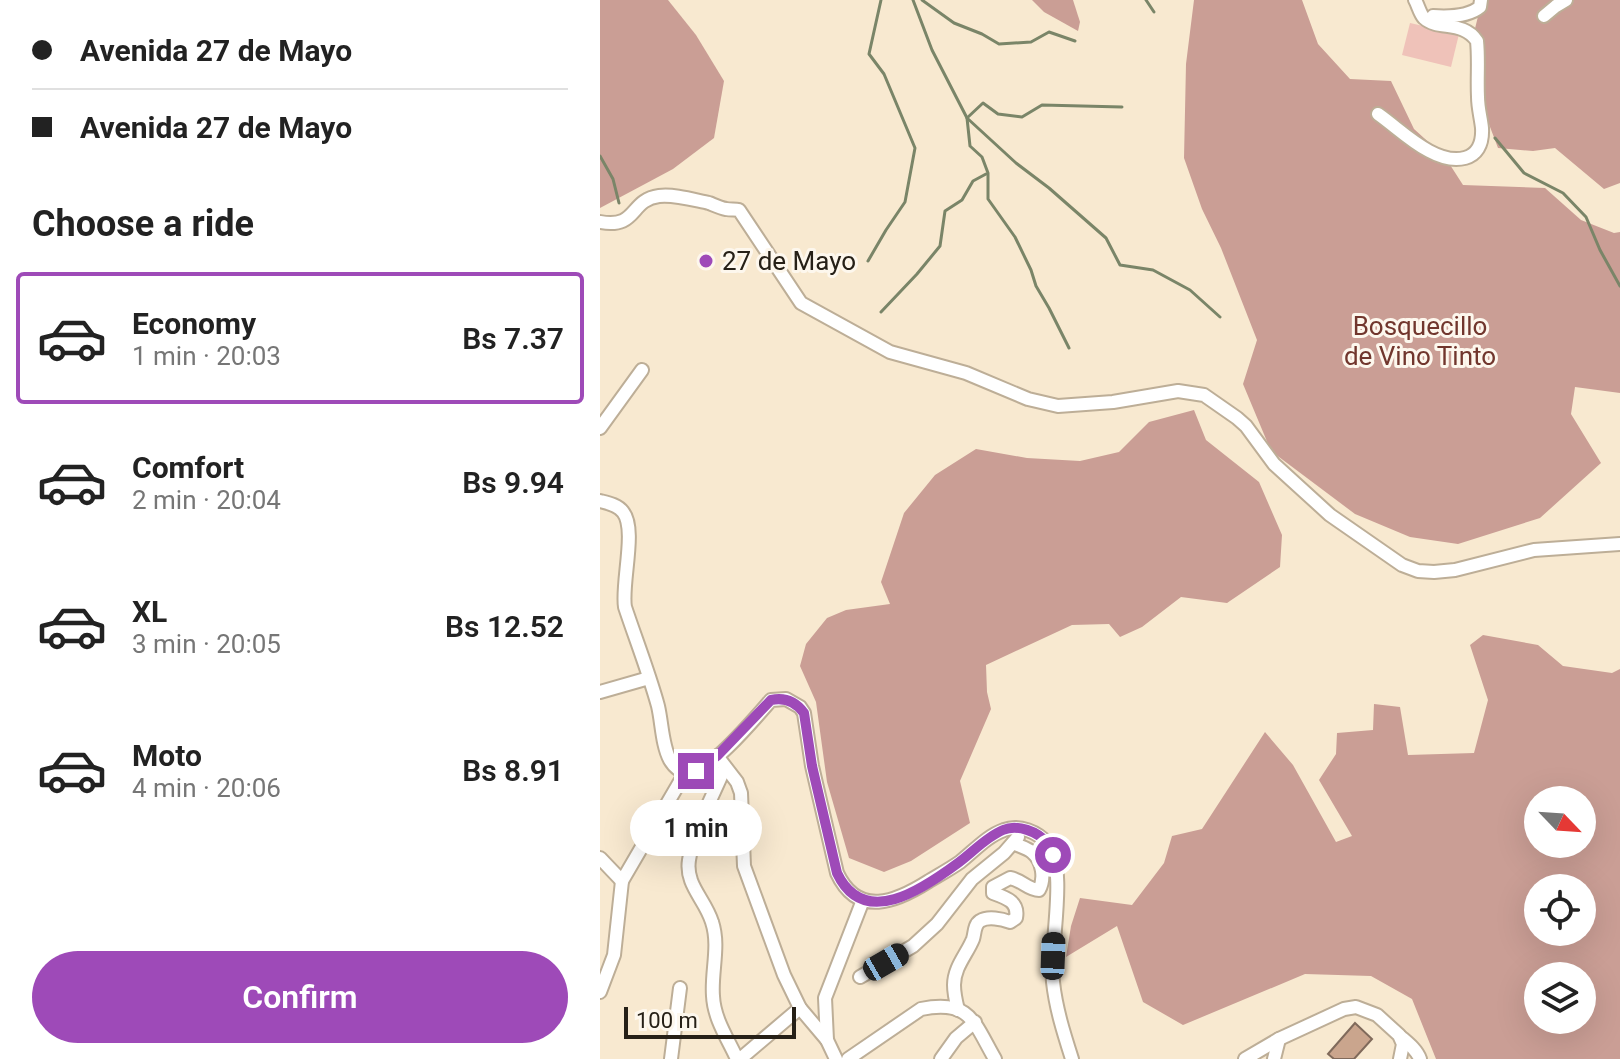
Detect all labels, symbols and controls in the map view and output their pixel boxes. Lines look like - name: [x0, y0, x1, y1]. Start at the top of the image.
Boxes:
- text: Avenida 27 de Mayo: [80, 33, 352, 68]
- text: Avenida 27 de Mayo: [80, 110, 352, 145]
- text: Choose a ride: [32, 203, 254, 245]
- place label: 27 de Mayo: [722, 246, 856, 276]
- marker: 27 de Mayo: [697, 252, 715, 270]
- icon: car: [36, 302, 108, 374]
- text: Economy: [132, 306, 256, 341]
- park label: Bosquecillo de Vino Tinto: [1344, 311, 1496, 371]
- text: Bs 7.37: [462, 321, 564, 356]
- text: 1 min · 20:03: [132, 341, 281, 371]
- icon: car: [36, 446, 108, 518]
- text: Comfort: [132, 450, 244, 485]
- text: Bs 9.94: [462, 465, 564, 500]
- text: 2 min · 20:04: [132, 485, 281, 515]
- icon: car: [36, 590, 108, 662]
- text: XL: [132, 594, 167, 629]
- text: Bs 12.52: [445, 609, 564, 644]
- text: 3 min · 20:05: [132, 629, 281, 659]
- icon: car: [36, 734, 108, 806]
- text: Moto: [132, 738, 202, 773]
- text: Bs 8.91: [462, 753, 564, 788]
- route end: [678, 753, 714, 789]
- text: 4 min · 20:06: [132, 773, 281, 803]
- north arrow: [1524, 786, 1596, 858]
- map controls: [1524, 786, 1596, 1034]
- callout: 1 min: [630, 799, 762, 855]
- text: 1 min: [663, 813, 729, 843]
- route start: [1035, 837, 1071, 873]
- button: locate: [1524, 874, 1596, 946]
- car: [1040, 932, 1066, 980]
- car: [859, 940, 913, 984]
- button: Confirm: [32, 951, 568, 1043]
- button: layers: [1524, 962, 1596, 1034]
- scale bar: [624, 1003, 796, 1039]
- text: 100 m: [636, 1008, 698, 1033]

